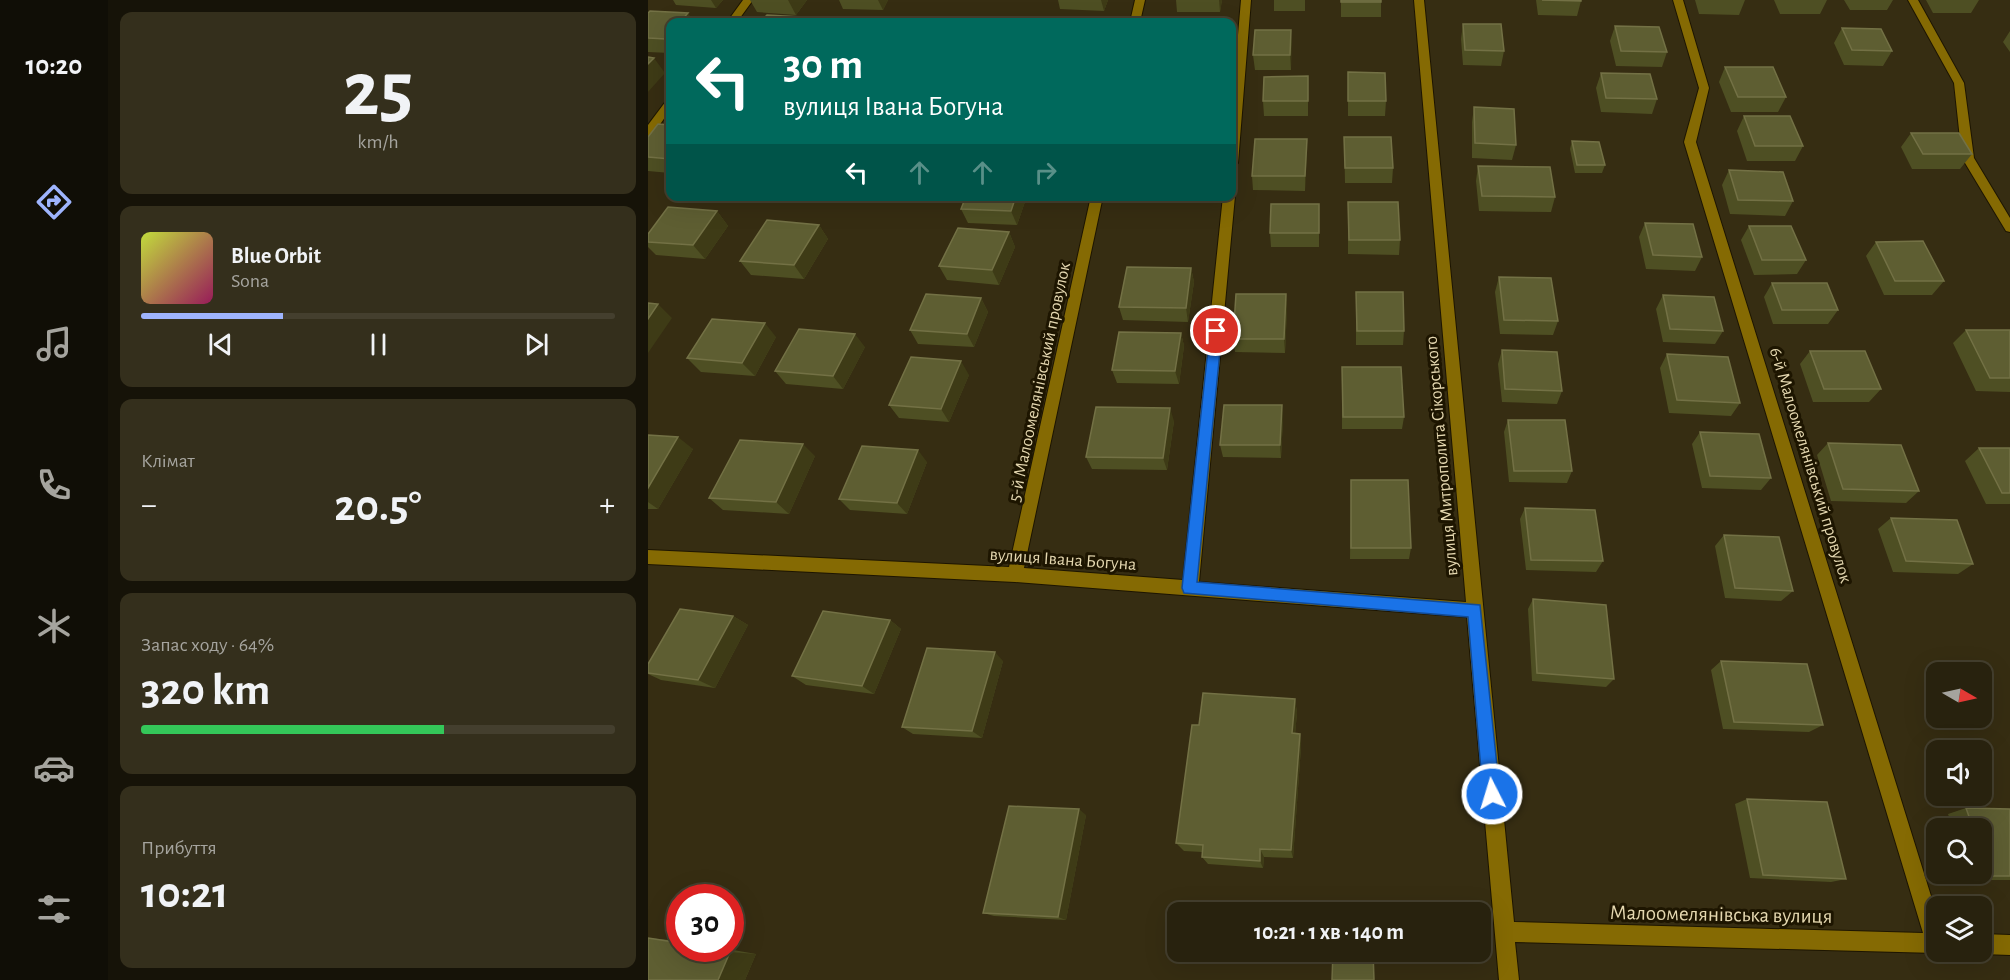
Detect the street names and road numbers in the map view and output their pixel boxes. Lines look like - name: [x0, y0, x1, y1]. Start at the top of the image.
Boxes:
- street label: 5-й Малоомелянівський провулок: [1006, 260, 1074, 504]
- street label: вулиця Митрополита Сікорського: [1423, 335, 1461, 577]
- street label: 6-й Малоомелянівський провулок: [1766, 345, 1855, 586]
- street label: вулиця Івана Богуна: [989, 546, 1137, 574]
- street label: Малоомелянівська вулиця: [1609, 902, 1833, 927]

